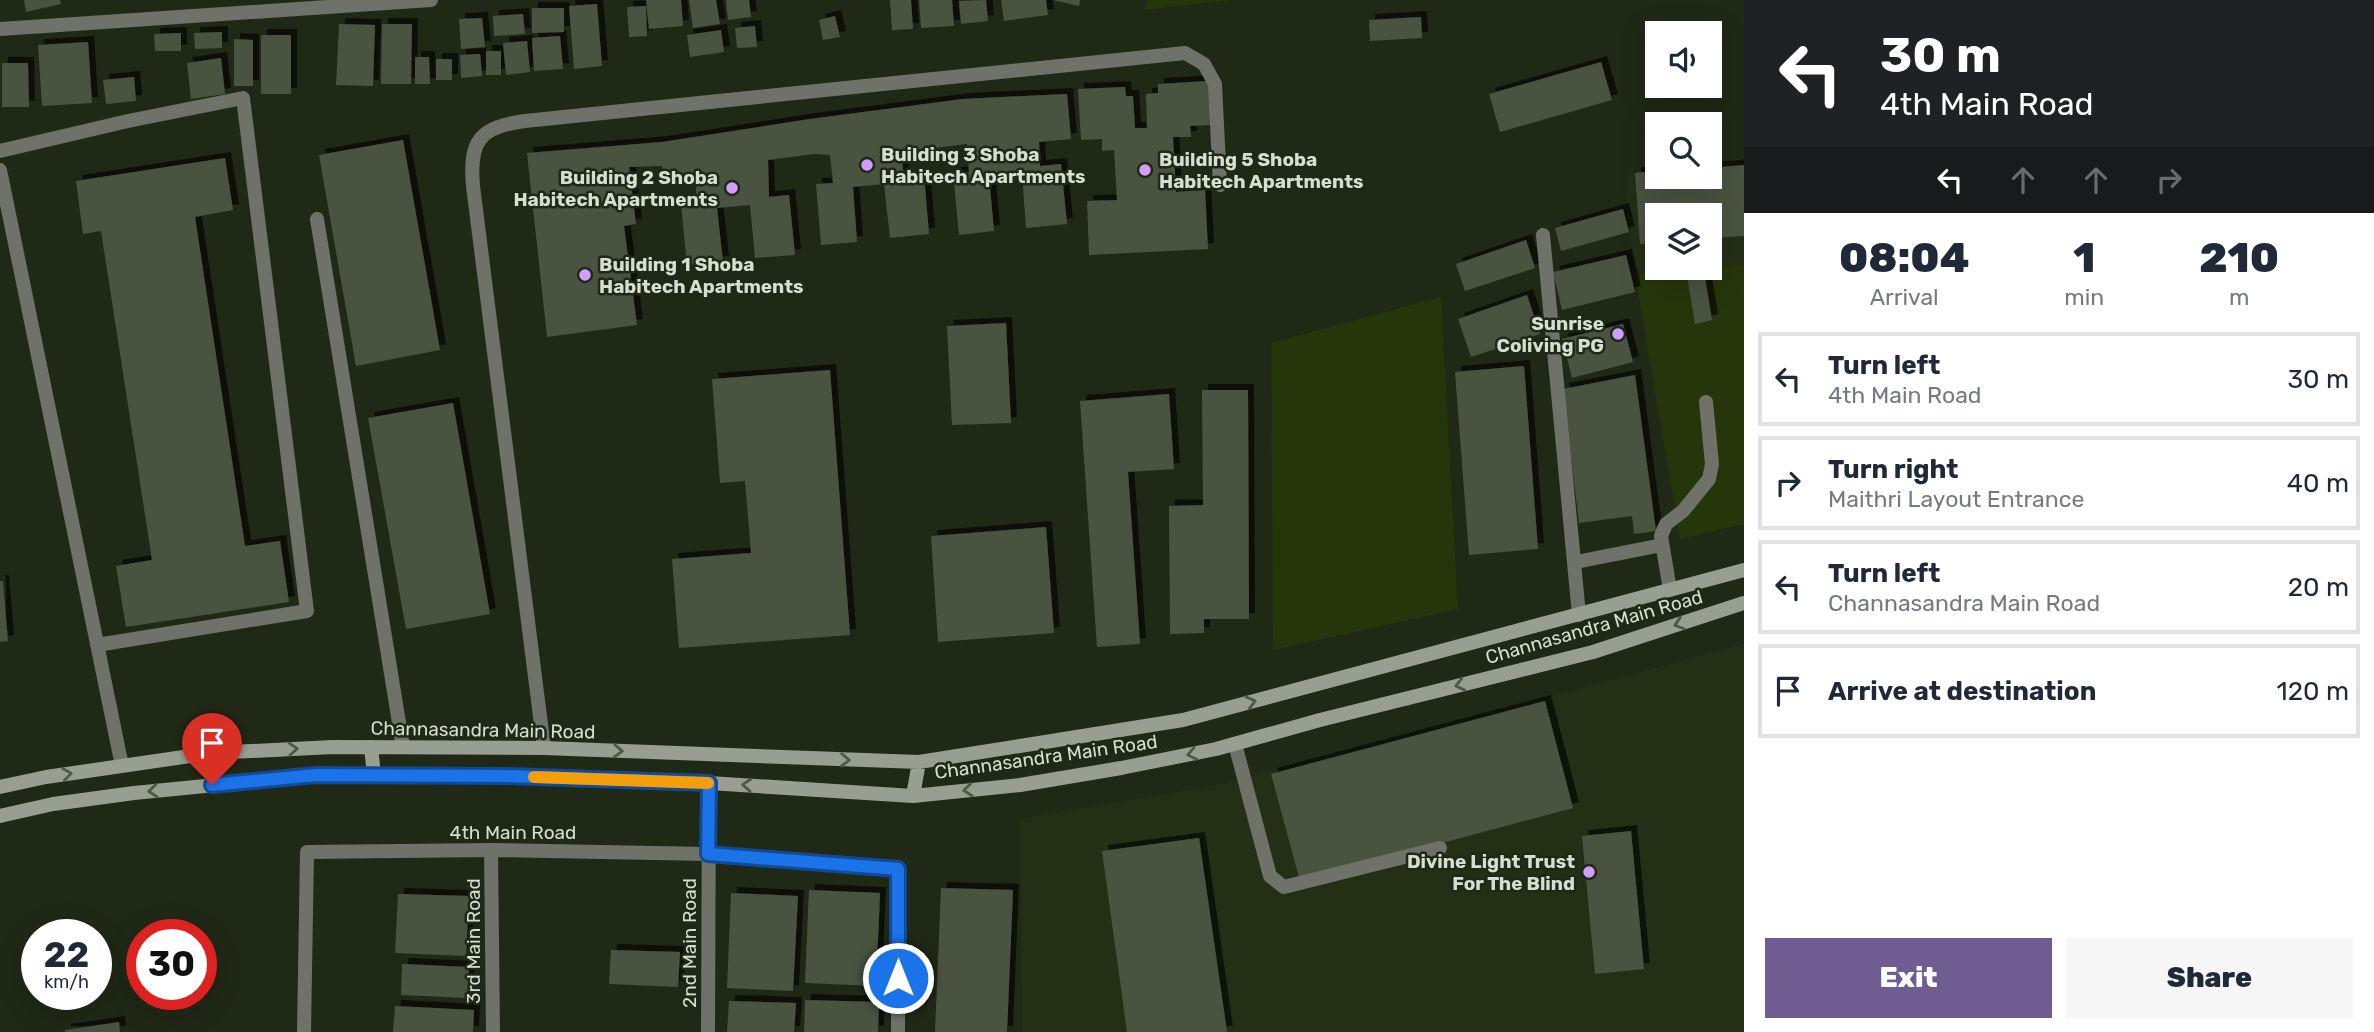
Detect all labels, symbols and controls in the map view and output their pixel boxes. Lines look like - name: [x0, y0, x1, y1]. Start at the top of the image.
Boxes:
- map controls: [1645, 21, 1722, 280]
- button: sound: [1645, 21, 1722, 98]
- text: 30 m: [1880, 26, 2001, 84]
- icon: left: [1765, 28, 1856, 119]
- text: 4th Main Road: [1880, 85, 2094, 123]
- button: search: [1645, 112, 1722, 189]
- place label: Building 3 Shoba Habitech Apartments: [881, 143, 1086, 188]
- place label: Building 5 Shoba Habitech Apartments: [1159, 148, 1364, 193]
- marker: Building 3 Shoba Habitech Apartments: [859, 157, 875, 173]
- icon: left: [1931, 161, 1969, 199]
- icon: ahead: [2004, 161, 2042, 199]
- icon: ahead: [2077, 161, 2115, 199]
- icon: right: [2150, 161, 2188, 199]
- marker: Building 5 Shoba Habitech Apartments: [1137, 162, 1153, 178]
- place label: Building 2 Shoba Habitech Apartments: [513, 166, 718, 211]
- marker: Building 2 Shoba Habitech Apartments: [724, 180, 740, 196]
- button: layers: [1645, 203, 1722, 280]
- text: 08:04: [1839, 233, 1969, 283]
- text: 1: [2073, 233, 2095, 283]
- text: 210: [2199, 233, 2279, 283]
- place label: Building 1 Shoba Habitech Apartments: [599, 253, 804, 298]
- marker: Building 1 Shoba Habitech Apartments: [577, 267, 593, 283]
- text: Arrival: [1870, 283, 1939, 311]
- text: min: [2064, 283, 2104, 311]
- text: m: [2229, 283, 2249, 311]
- place label: Sunrise Coliving PG: [1497, 312, 1604, 357]
- marker: Sunrise Coliving PG: [1610, 326, 1626, 342]
- text: Turn left: [1828, 350, 1940, 381]
- icon: left: [1769, 360, 1807, 398]
- text: 30 m: [2287, 364, 2349, 395]
- text: 4th Main Road: [1828, 381, 1982, 409]
- text: Turn right: [1828, 454, 1958, 485]
- icon: right: [1769, 464, 1807, 502]
- text: 40 m: [2287, 468, 2349, 499]
- text: Maithri Layout Entrance: [1828, 485, 2084, 513]
- text: Turn left: [1828, 558, 1940, 589]
- icon: left: [1769, 568, 1807, 606]
- text: 20 m: [2288, 572, 2349, 603]
- street label: Channasandra Main Road: [1483, 585, 1705, 669]
- text: Channasandra Main Road: [1828, 589, 2100, 617]
- one-way arrow: [1673, 616, 1686, 630]
- icon: arrive: [1769, 672, 1807, 710]
- text: Arrive at destination: [1828, 676, 2096, 707]
- text: 120 m: [2277, 676, 2349, 707]
- one-way arrow: [1454, 677, 1466, 691]
- one-way arrow: [1245, 696, 1257, 710]
- pin: [182, 713, 242, 785]
- street label: Channasandra Main Road: [370, 717, 596, 743]
- icon: arrive: [193, 724, 231, 762]
- street label: Channasandra Main Road: [933, 730, 1159, 784]
- one-way arrow: [288, 742, 299, 757]
- one-way arrow: [613, 743, 624, 758]
- one-way arrow: [1186, 745, 1198, 760]
- one-way arrow: [841, 752, 851, 768]
- one-way arrow: [61, 767, 73, 782]
- one-way arrow: [741, 778, 752, 793]
- one-way arrow: [962, 783, 974, 798]
- one-way arrow: [147, 784, 159, 799]
- street label: 4th Main Road: [450, 821, 576, 844]
- place label: Divine Light Trust For The Blind: [1407, 850, 1575, 895]
- marker: Divine Light Trust For The Blind: [1581, 864, 1597, 880]
- street label: 3rd Main Road: [462, 878, 485, 1004]
- street label: 2nd Main Road: [678, 878, 701, 1008]
- speed limit sign: 30: [126, 919, 217, 1010]
- text: 22: [44, 934, 89, 976]
- button: Exit: [1765, 938, 2052, 1018]
- button: Share: [2066, 938, 2353, 1018]
- position arrow: [861, 941, 935, 1015]
- text: km/h: [44, 971, 89, 993]

